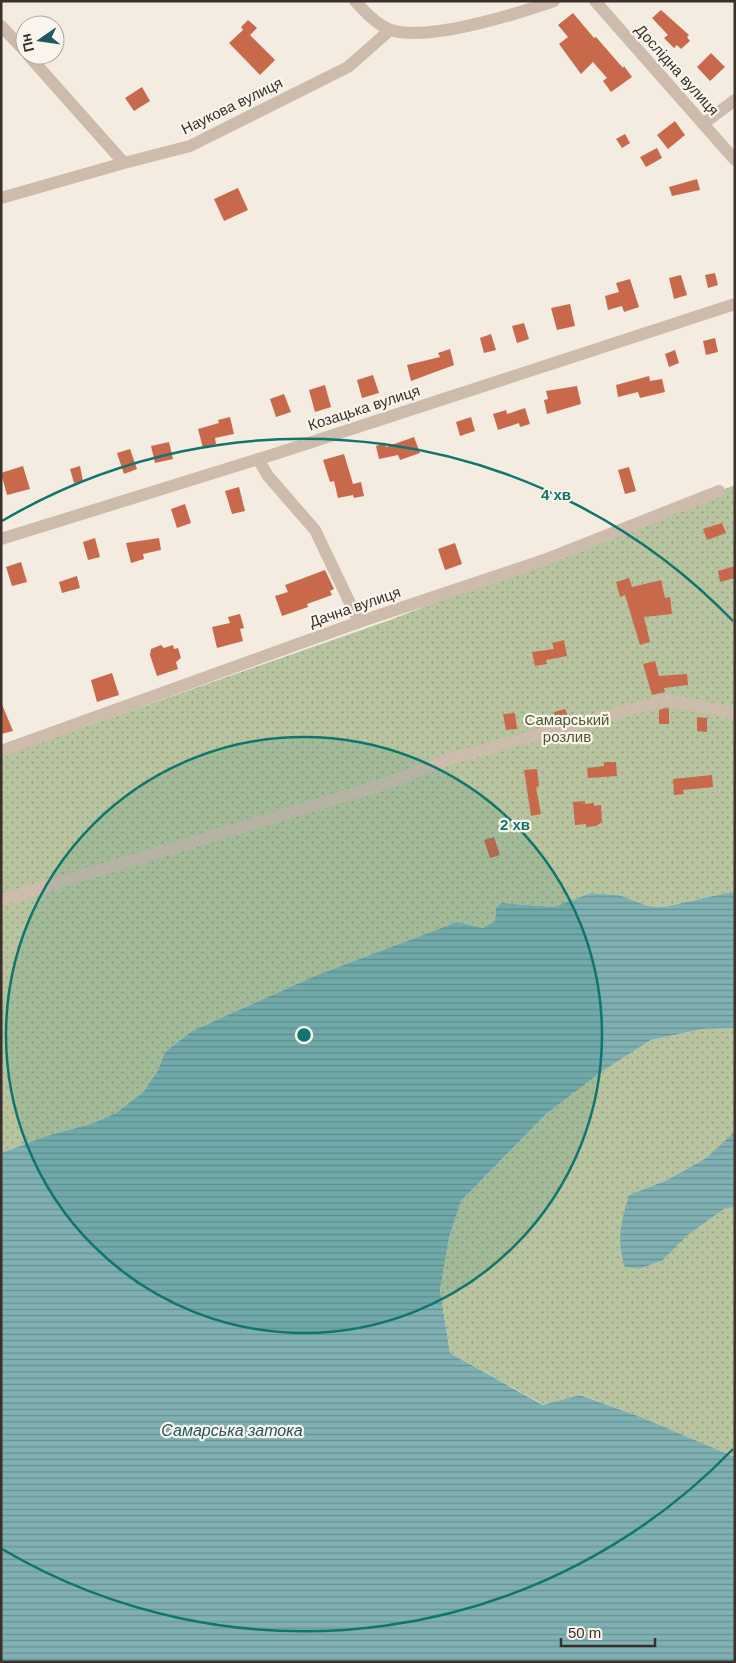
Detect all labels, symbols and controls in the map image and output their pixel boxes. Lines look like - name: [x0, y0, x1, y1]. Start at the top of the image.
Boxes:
- north arrow: [15, 15, 65, 65]
- street label: Дослідна вулиця: [632, 21, 723, 119]
- text: Пн: [17, 32, 37, 54]
- street label: Наукова вулиця: [178, 74, 285, 137]
- street label: Козацька вулиця: [306, 381, 422, 434]
- text: 4 хв: [541, 486, 571, 503]
- street label: Дачна вулиця: [307, 583, 403, 630]
- park label: Самарський розлив: [525, 711, 609, 745]
- text: 2 хв: [500, 816, 530, 833]
- centre of rings: [295, 1026, 313, 1044]
- water label: Самарська затока: [161, 1422, 303, 1439]
- scale bar: [561, 1616, 655, 1648]
- text: 50 m: [568, 1624, 601, 1641]

